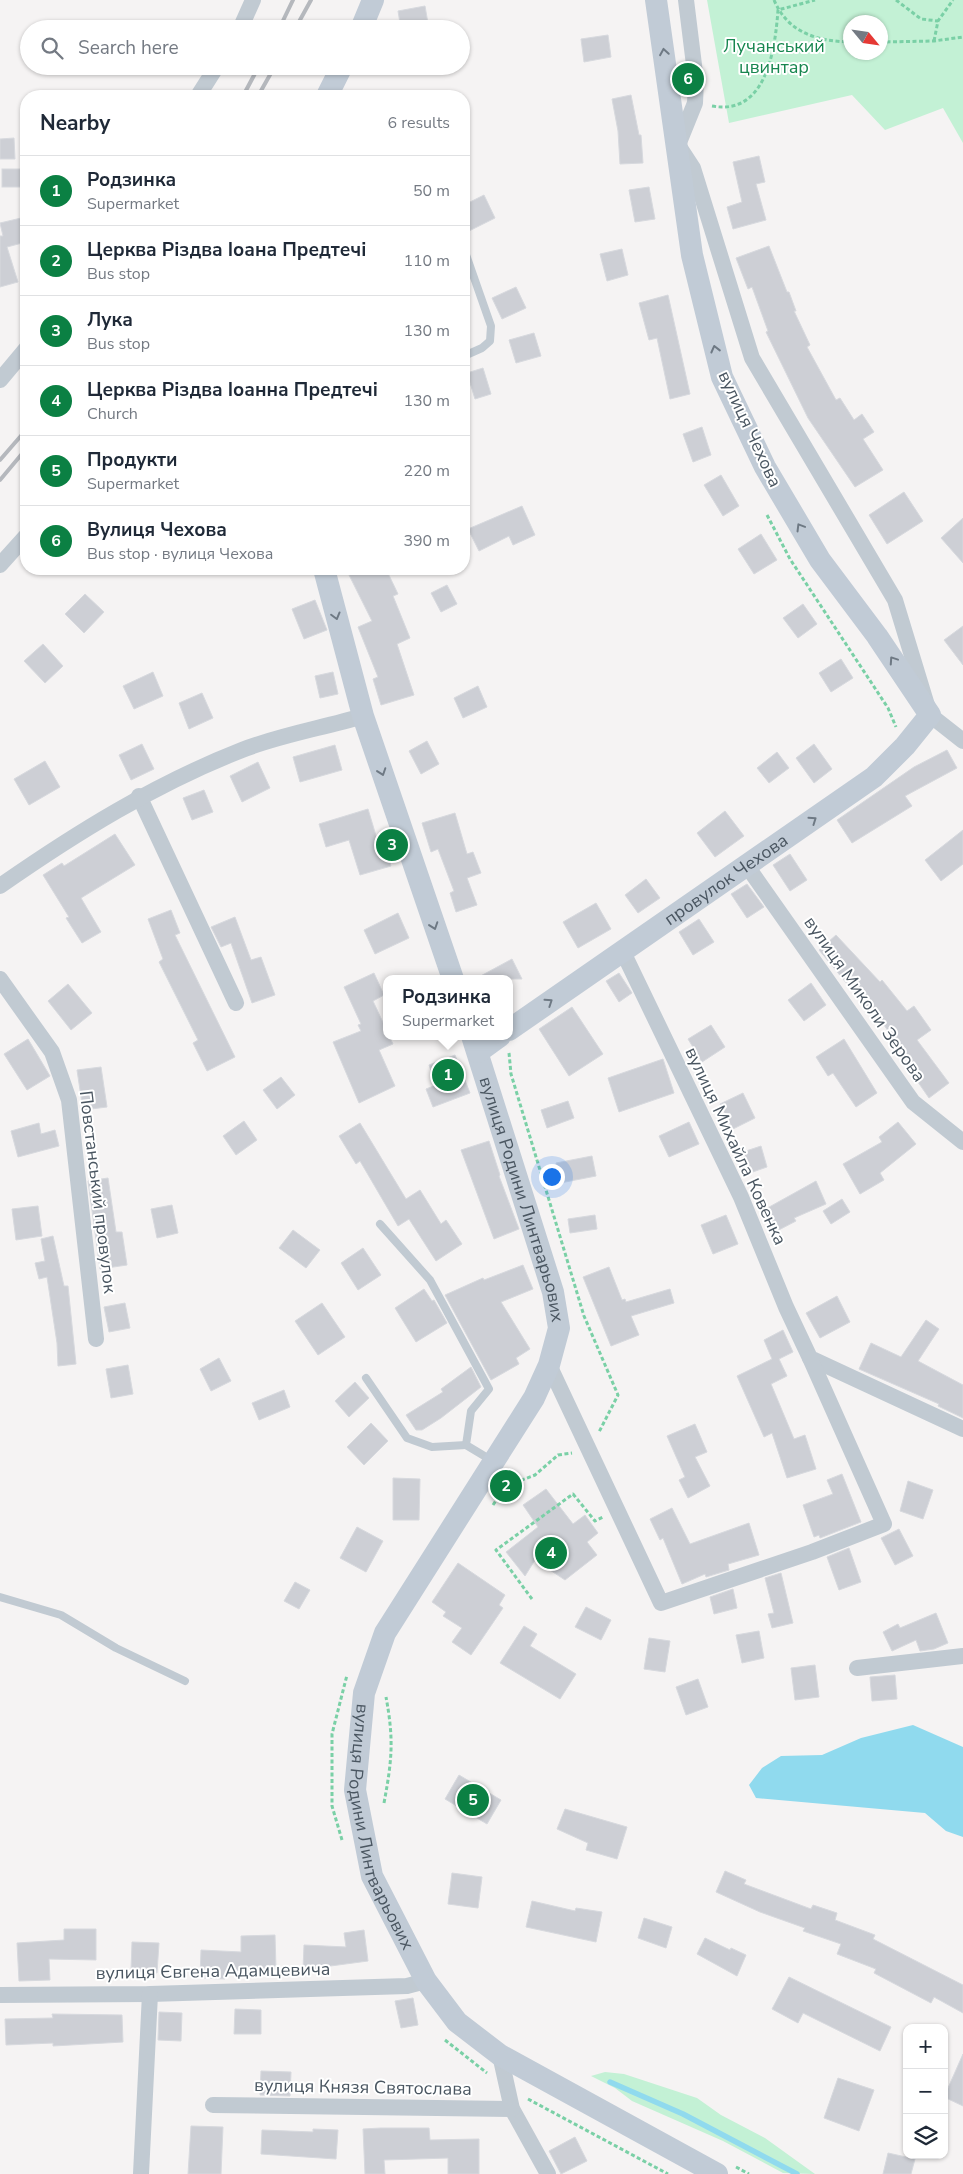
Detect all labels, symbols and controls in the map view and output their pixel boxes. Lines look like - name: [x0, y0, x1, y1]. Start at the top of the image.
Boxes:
- north arrow: [843, 15, 888, 60]
- search box: [20, 20, 470, 75]
- icon: search: [38, 34, 66, 62]
- park label: Лучанський цвинтар: [723, 34, 825, 79]
- text: Search here: [78, 35, 179, 61]
- one-way arrow: [660, 47, 670, 56]
- pin: 6: [672, 60, 704, 98]
- text: Nearby: [40, 109, 110, 137]
- text: 6 results: [388, 112, 450, 134]
- text: Родзинка: [87, 167, 176, 193]
- text: 1: [51, 180, 61, 202]
- text: 50 m: [413, 180, 450, 202]
- text: Supermarket: [87, 193, 179, 215]
- text: Церква Різдва Іоана Предтечі: [87, 237, 366, 263]
- text: 2: [51, 250, 61, 272]
- text: 110 m: [403, 250, 450, 272]
- text: Bus stop: [87, 263, 150, 285]
- text: Лука: [87, 307, 133, 333]
- text: 3: [51, 320, 61, 342]
- text: 130 m: [403, 320, 450, 342]
- text: Bus stop: [87, 333, 150, 355]
- one-way arrow: [710, 345, 721, 354]
- street label: вулиця Чехова: [713, 367, 787, 491]
- text: Церква Різдва Іоанна Предтечі: [87, 377, 378, 403]
- text: 4: [51, 390, 61, 412]
- text: 130 m: [403, 390, 450, 412]
- text: Church: [87, 403, 138, 425]
- text: Продукти: [87, 447, 178, 473]
- text: 5: [51, 460, 61, 482]
- text: 220 m: [403, 460, 450, 482]
- text: Supermarket: [87, 473, 179, 495]
- text: Вулиця Чехова: [87, 517, 227, 543]
- one-way arrow: [797, 523, 807, 532]
- text: 6: [51, 530, 61, 552]
- text: 390 m: [403, 530, 450, 552]
- text: Bus stop · вулиця Чехова: [87, 543, 273, 565]
- one-way arrow: [331, 611, 341, 619]
- one-way arrow: [890, 656, 899, 666]
- one-way arrow: [376, 767, 386, 776]
- one-way arrow: [807, 817, 816, 826]
- pin: 3: [376, 826, 408, 864]
- street label: провулок Чехова: [659, 828, 793, 931]
- street label: вулиця Миколи Зерова: [799, 911, 931, 1087]
- one-way arrow: [429, 921, 439, 929]
- popup: [383, 975, 513, 1040]
- text: Родзинка: [402, 984, 491, 1010]
- one-way arrow: [544, 999, 553, 1008]
- text: Supermarket: [402, 1010, 494, 1032]
- street label: вулиця Михайла Ковенка: [679, 1043, 793, 1249]
- pin: 1: [432, 1056, 464, 1094]
- street label: вулиця Родини Линтварьових: [474, 1074, 570, 1324]
- street label: Повстанський провулок: [74, 1089, 122, 1295]
- your location: [539, 1164, 565, 1190]
- pin: 2: [490, 1467, 522, 1505]
- pin: 4: [535, 1534, 567, 1572]
- street label: вулиця Родини Линтварьових: [343, 1703, 420, 1954]
- pin: 5: [457, 1781, 489, 1819]
- street label: вулиця Євгена Адамцевича: [95, 1957, 331, 1985]
- map controls: [903, 2024, 948, 2159]
- button: +: [903, 2024, 948, 2069]
- button: −: [903, 2069, 948, 2114]
- street label: вулиця Князя Святослава: [254, 2073, 472, 2101]
- button: layers: [903, 2114, 948, 2159]

